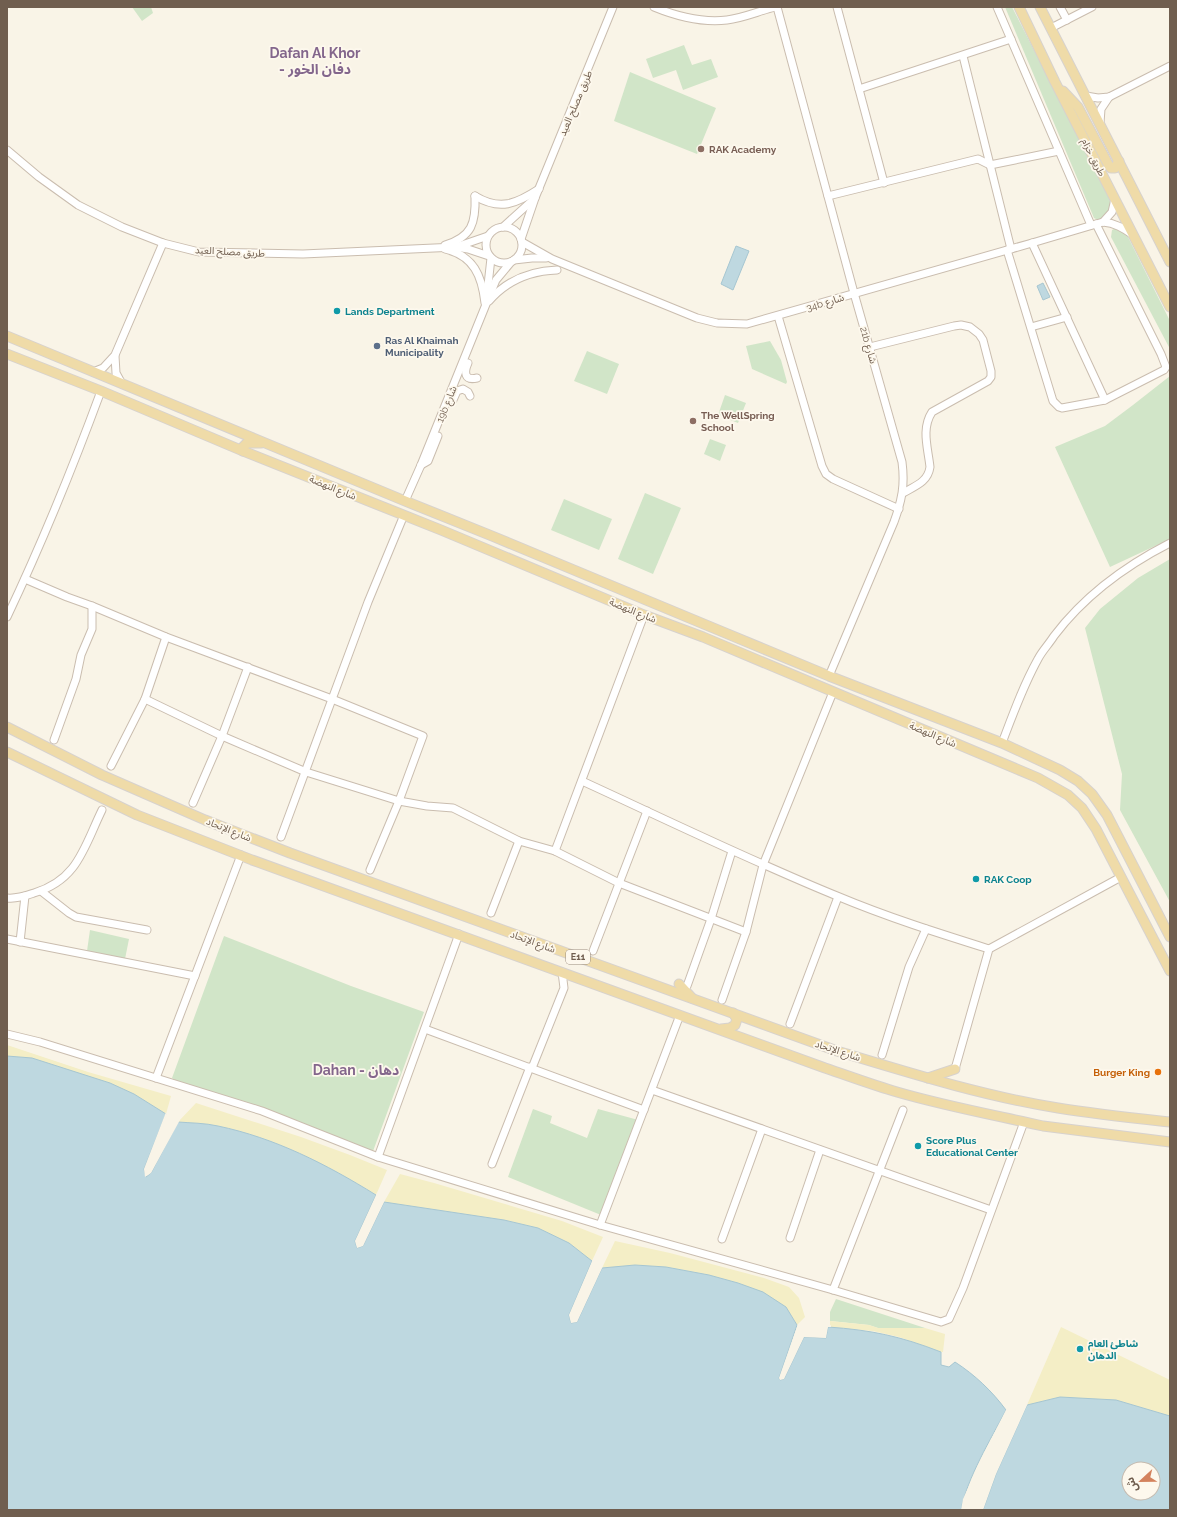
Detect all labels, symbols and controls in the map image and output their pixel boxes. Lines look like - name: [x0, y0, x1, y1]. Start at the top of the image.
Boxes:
- district label: Dafan Al Khor - دفان الخور: [269, 45, 361, 78]
- street label: طريق مصلح العيد: [557, 69, 596, 138]
- street label: طريق خزام: [1077, 137, 1108, 179]
- marker: RAK Academy: [696, 144, 706, 154]
- place label: RAK Academy: [709, 144, 777, 155]
- street label: طريق مصلح العيد: [195, 244, 265, 261]
- street label: 34b شارع: [805, 291, 846, 315]
- marker: Lands Department: [332, 306, 342, 316]
- place label: Lands Department: [345, 306, 435, 317]
- street label: 21b شارع: [856, 325, 879, 365]
- place label: Ras Al Khaimah Municipality: [385, 335, 458, 358]
- marker: Ras Al Khaimah Municipality: [372, 341, 382, 351]
- street label: 19b شارع: [434, 384, 461, 425]
- place label: The WellSpring School: [701, 410, 775, 433]
- marker: The WellSpring School: [688, 416, 698, 426]
- street label: شارع النهضة: [307, 473, 358, 504]
- street label: شارع النهضة: [607, 596, 658, 627]
- street label: شارع النهضة: [907, 720, 958, 751]
- street label: شارع الإتحاد: [204, 816, 253, 845]
- marker: RAK Coop: [971, 874, 981, 884]
- place label: RAK Coop: [984, 874, 1032, 885]
- street label: شارع الإتحاد: [508, 928, 557, 957]
- road number: E11: [566, 950, 590, 964]
- street label: شارع الإتحاد: [813, 1038, 862, 1065]
- district label: Dahan - دهان: [313, 1062, 399, 1078]
- place label: Burger King: [1093, 1067, 1150, 1078]
- marker: Burger King: [1153, 1067, 1163, 1077]
- place label: Score Plus Educational Center: [926, 1135, 1018, 1158]
- marker: Score Plus Educational Center: [913, 1141, 923, 1151]
- place label: شاطئ العام الدهان: [1088, 1338, 1138, 1362]
- marker: شاطئ العام الدهان: [1075, 1344, 1085, 1354]
- north arrow: [1121, 1461, 1161, 1501]
- text: ش: [1123, 1475, 1141, 1494]

